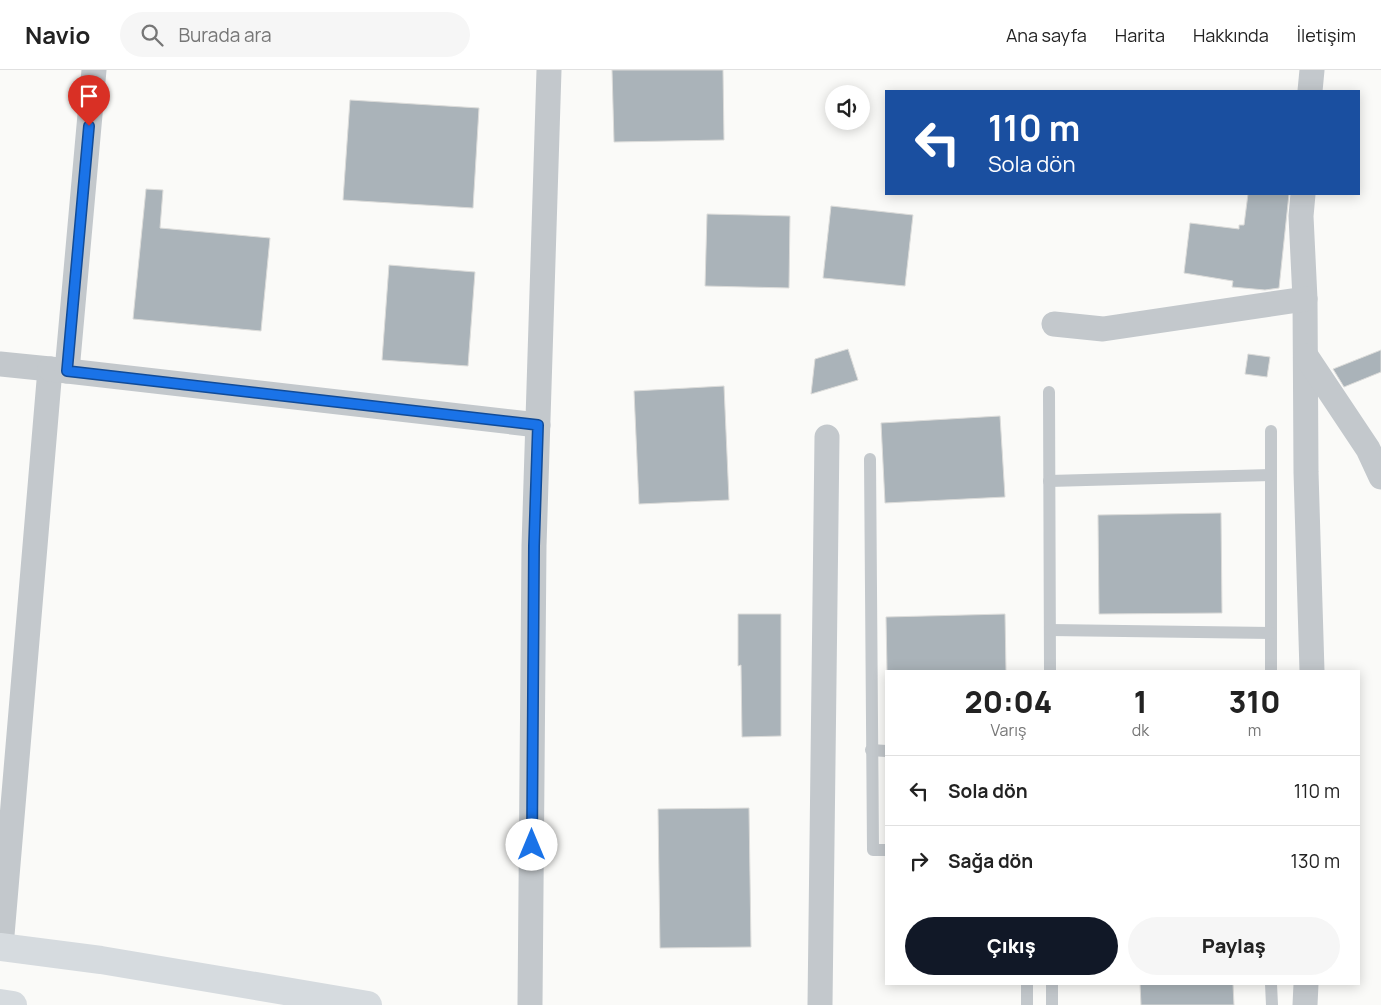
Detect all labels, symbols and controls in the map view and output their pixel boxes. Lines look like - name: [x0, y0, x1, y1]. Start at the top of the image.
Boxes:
- search box: [120, 12, 470, 57]
- text: Navio: [25, 18, 90, 51]
- icon: search: [138, 21, 166, 49]
- text: Burada ara: [178, 22, 272, 48]
- text: Ana sayfa: [1006, 23, 1087, 47]
- text: Harita: [1115, 23, 1165, 47]
- text: Hakkında: [1193, 23, 1269, 47]
- text: İletişim: [1297, 23, 1356, 47]
- pin: [68, 75, 110, 126]
- icon: arrive: [75, 82, 103, 110]
- map controls: [825, 85, 870, 130]
- button: sound: [825, 85, 870, 130]
- text: 110 m: [988, 104, 1080, 152]
- icon: left: [905, 110, 970, 175]
- text: Sola dön: [988, 149, 1075, 179]
- text: 20:04: [965, 681, 1052, 722]
- text: 1: [1134, 681, 1147, 722]
- text: 310: [1229, 681, 1280, 722]
- text: Varış: [991, 719, 1026, 741]
- text: dk: [1132, 719, 1149, 741]
- text: m: [1248, 719, 1261, 741]
- icon: left: [905, 777, 933, 805]
- text: Sola dön: [948, 778, 1028, 804]
- text: 110 m: [1294, 778, 1340, 804]
- position arrow: [505, 818, 557, 870]
- icon: right: [905, 847, 933, 875]
- text: Sağa dön: [948, 848, 1033, 874]
- text: 130 m: [1291, 848, 1340, 874]
- button: Çıkış: [905, 917, 1118, 975]
- button: Paylaş: [1128, 917, 1340, 975]

